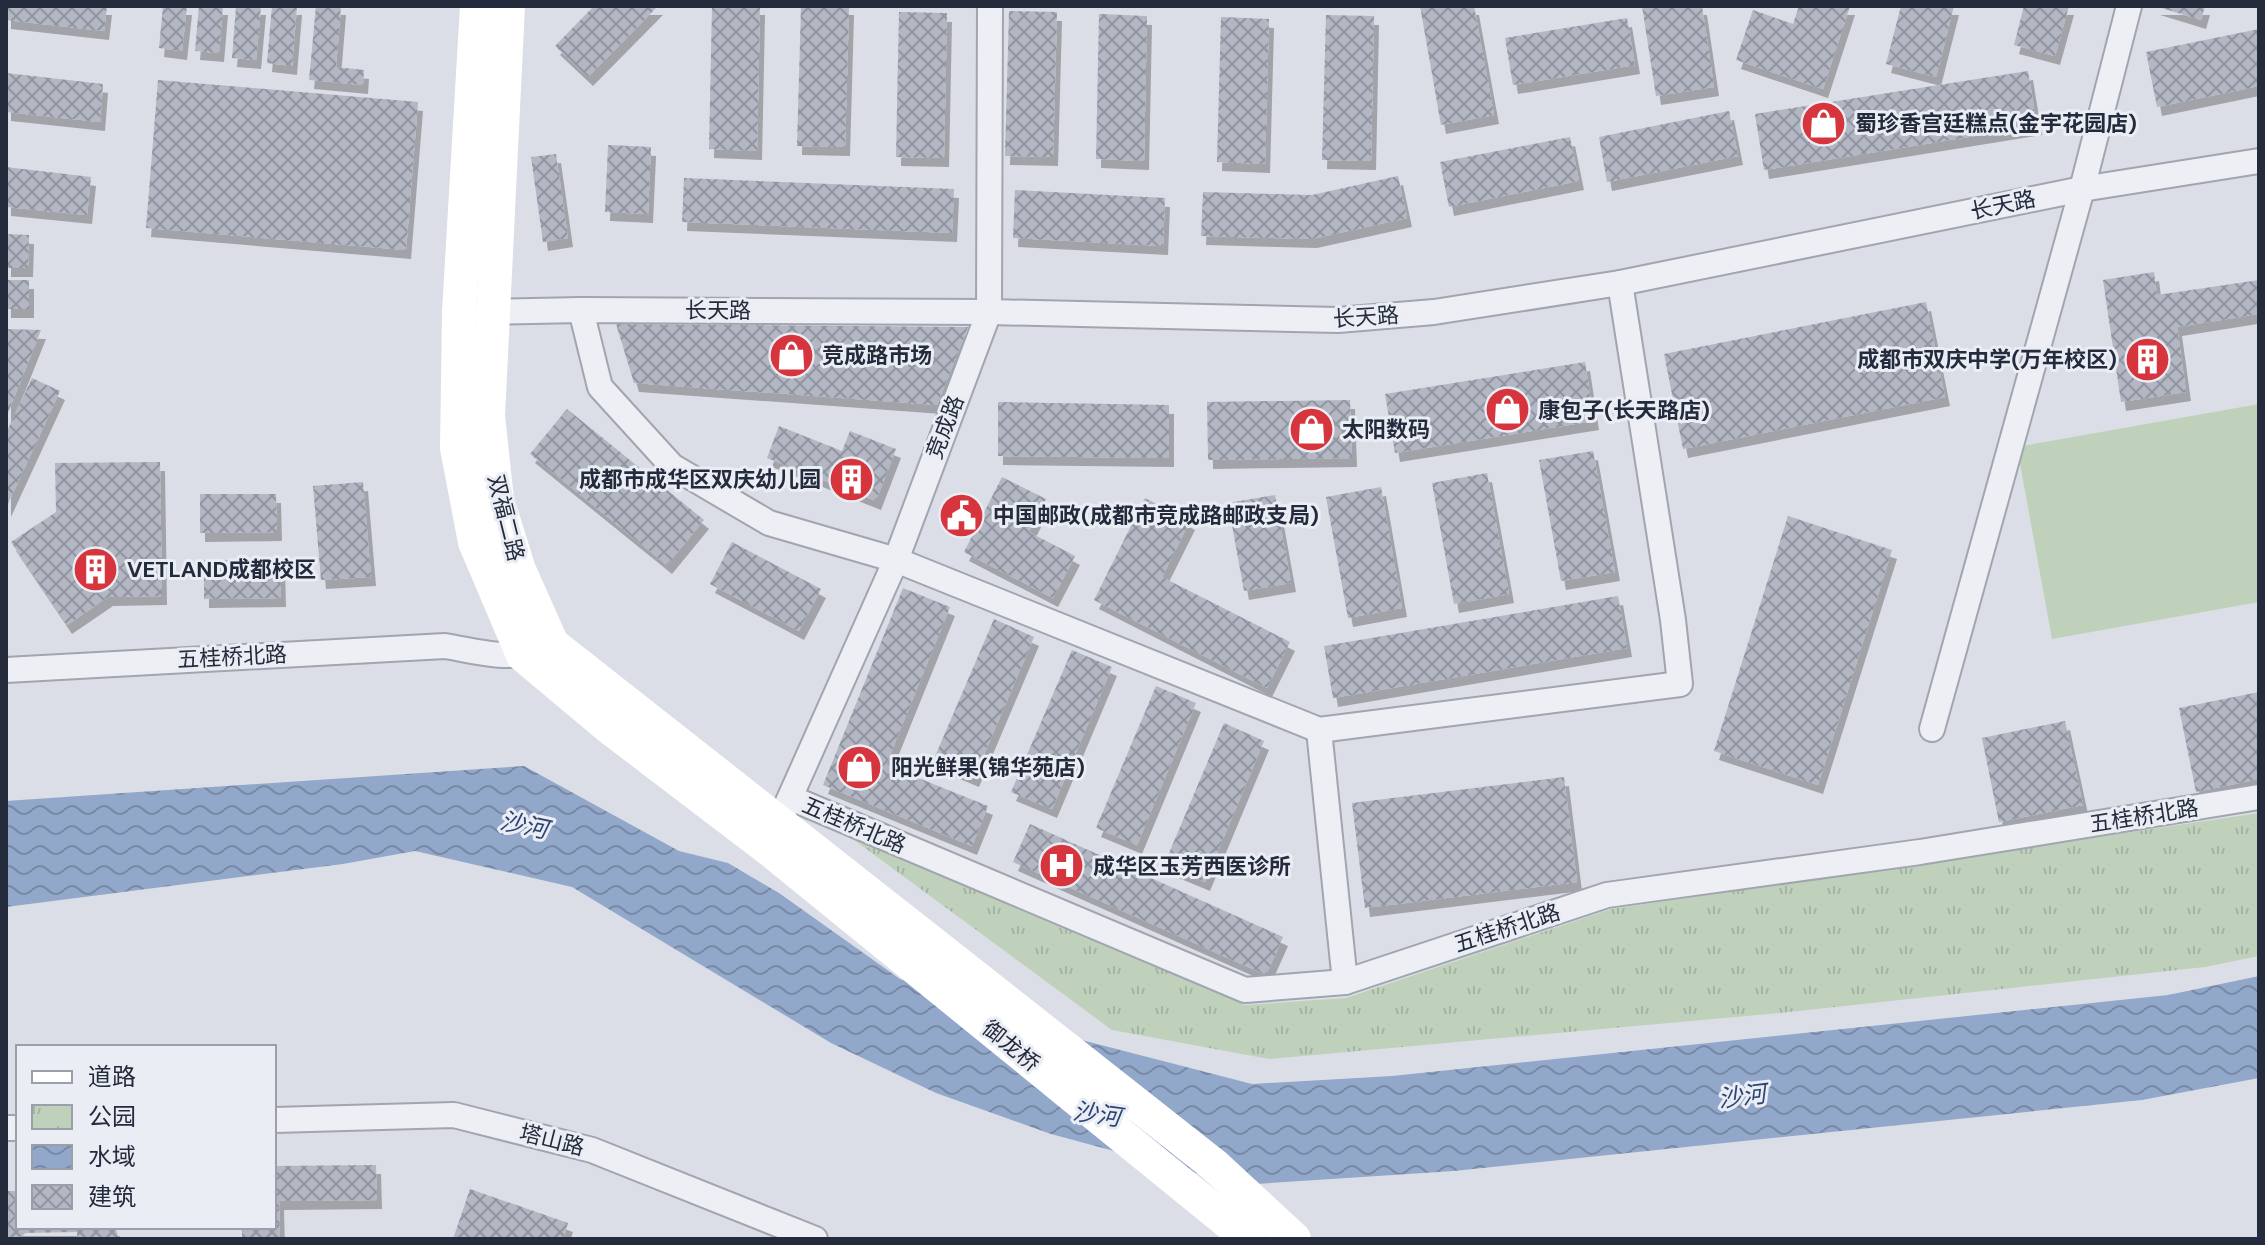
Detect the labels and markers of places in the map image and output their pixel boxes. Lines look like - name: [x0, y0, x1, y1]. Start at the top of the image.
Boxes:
- shop icon: 蜀珍香宫廷糕点(金宇花园店): [1800, 99, 1848, 147]
- place label: 蜀珍香宫廷糕点(金宇花园店): [1855, 109, 2137, 138]
- shop icon: 竞成路市场: [767, 331, 815, 379]
- building icon: 成都市双庆中学(万年校区): [2124, 335, 2172, 383]
- place label: 竞成路市场: [822, 341, 932, 370]
- place label: 成都市双庆中学(万年校区): [1857, 345, 2117, 374]
- shop icon: 康包子(长天路店): [1483, 386, 1531, 434]
- place label: 康包子(长天路店): [1538, 396, 1710, 425]
- shop icon: 太阳数码: [1287, 405, 1335, 453]
- place label: 太阳数码: [1342, 415, 1430, 444]
- building icon: 成都市成华区双庆幼儿园: [828, 455, 876, 503]
- place label: 成都市成华区双庆幼儿园: [579, 465, 821, 494]
- public building icon: 中国邮政(成都市竞成路邮政支局): [938, 491, 986, 539]
- place label: 中国邮政(成都市竞成路邮政支局): [993, 501, 1319, 530]
- building icon: VETLAND成都校区: [72, 545, 120, 593]
- place label: VETLAND成都校区: [127, 555, 316, 584]
- shop icon: 阳光鲜果(锦华苑店): [836, 743, 884, 791]
- place label: 阳光鲜果(锦华苑店): [891, 753, 1085, 782]
- hospital icon: 成华区玉芳西医诊所: [1038, 842, 1086, 890]
- place label: 成华区玉芳西医诊所: [1093, 852, 1291, 881]

